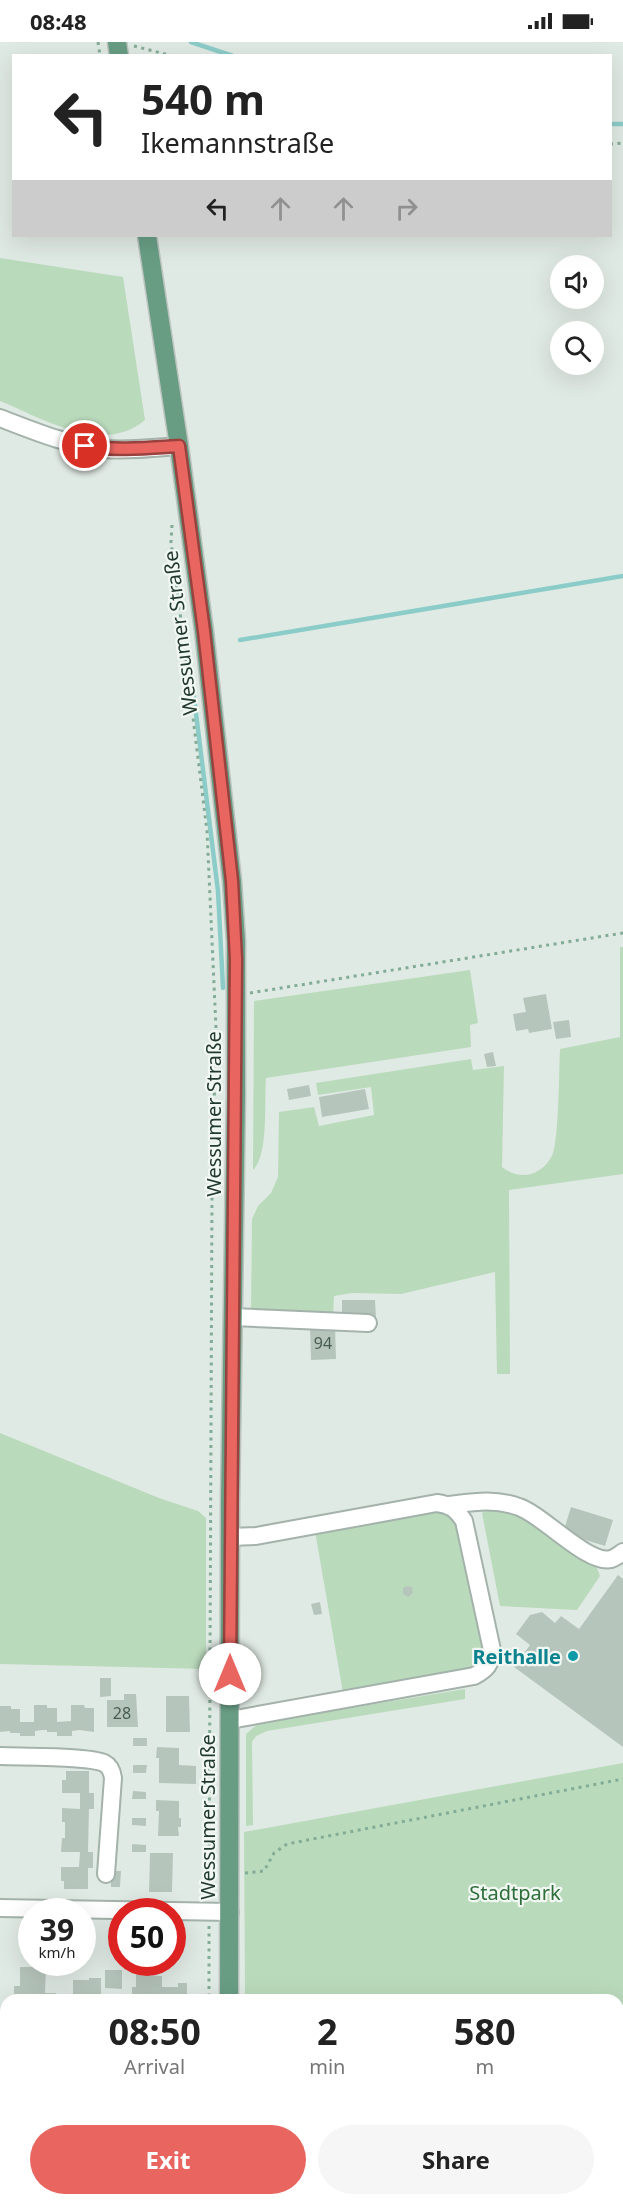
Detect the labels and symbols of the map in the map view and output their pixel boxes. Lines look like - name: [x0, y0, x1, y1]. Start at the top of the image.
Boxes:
- pin: [59, 420, 110, 471]
- street label: Wessumer Straße: [157, 549, 203, 717]
- street label: Wessumer Straße: [200, 1031, 227, 1197]
- house number: 94: [314, 1332, 332, 1354]
- position arrow: [198, 1642, 262, 1706]
- place label: Reithalle: [472, 1643, 561, 1670]
- marker: Reithalle: [566, 1649, 580, 1663]
- house number: 28: [113, 1702, 131, 1724]
- street label: Wessumer Straße: [194, 1734, 221, 1900]
- park label: Stadtpark: [469, 1879, 561, 1906]
- speed limit sign: 50: [108, 1898, 186, 1976]

